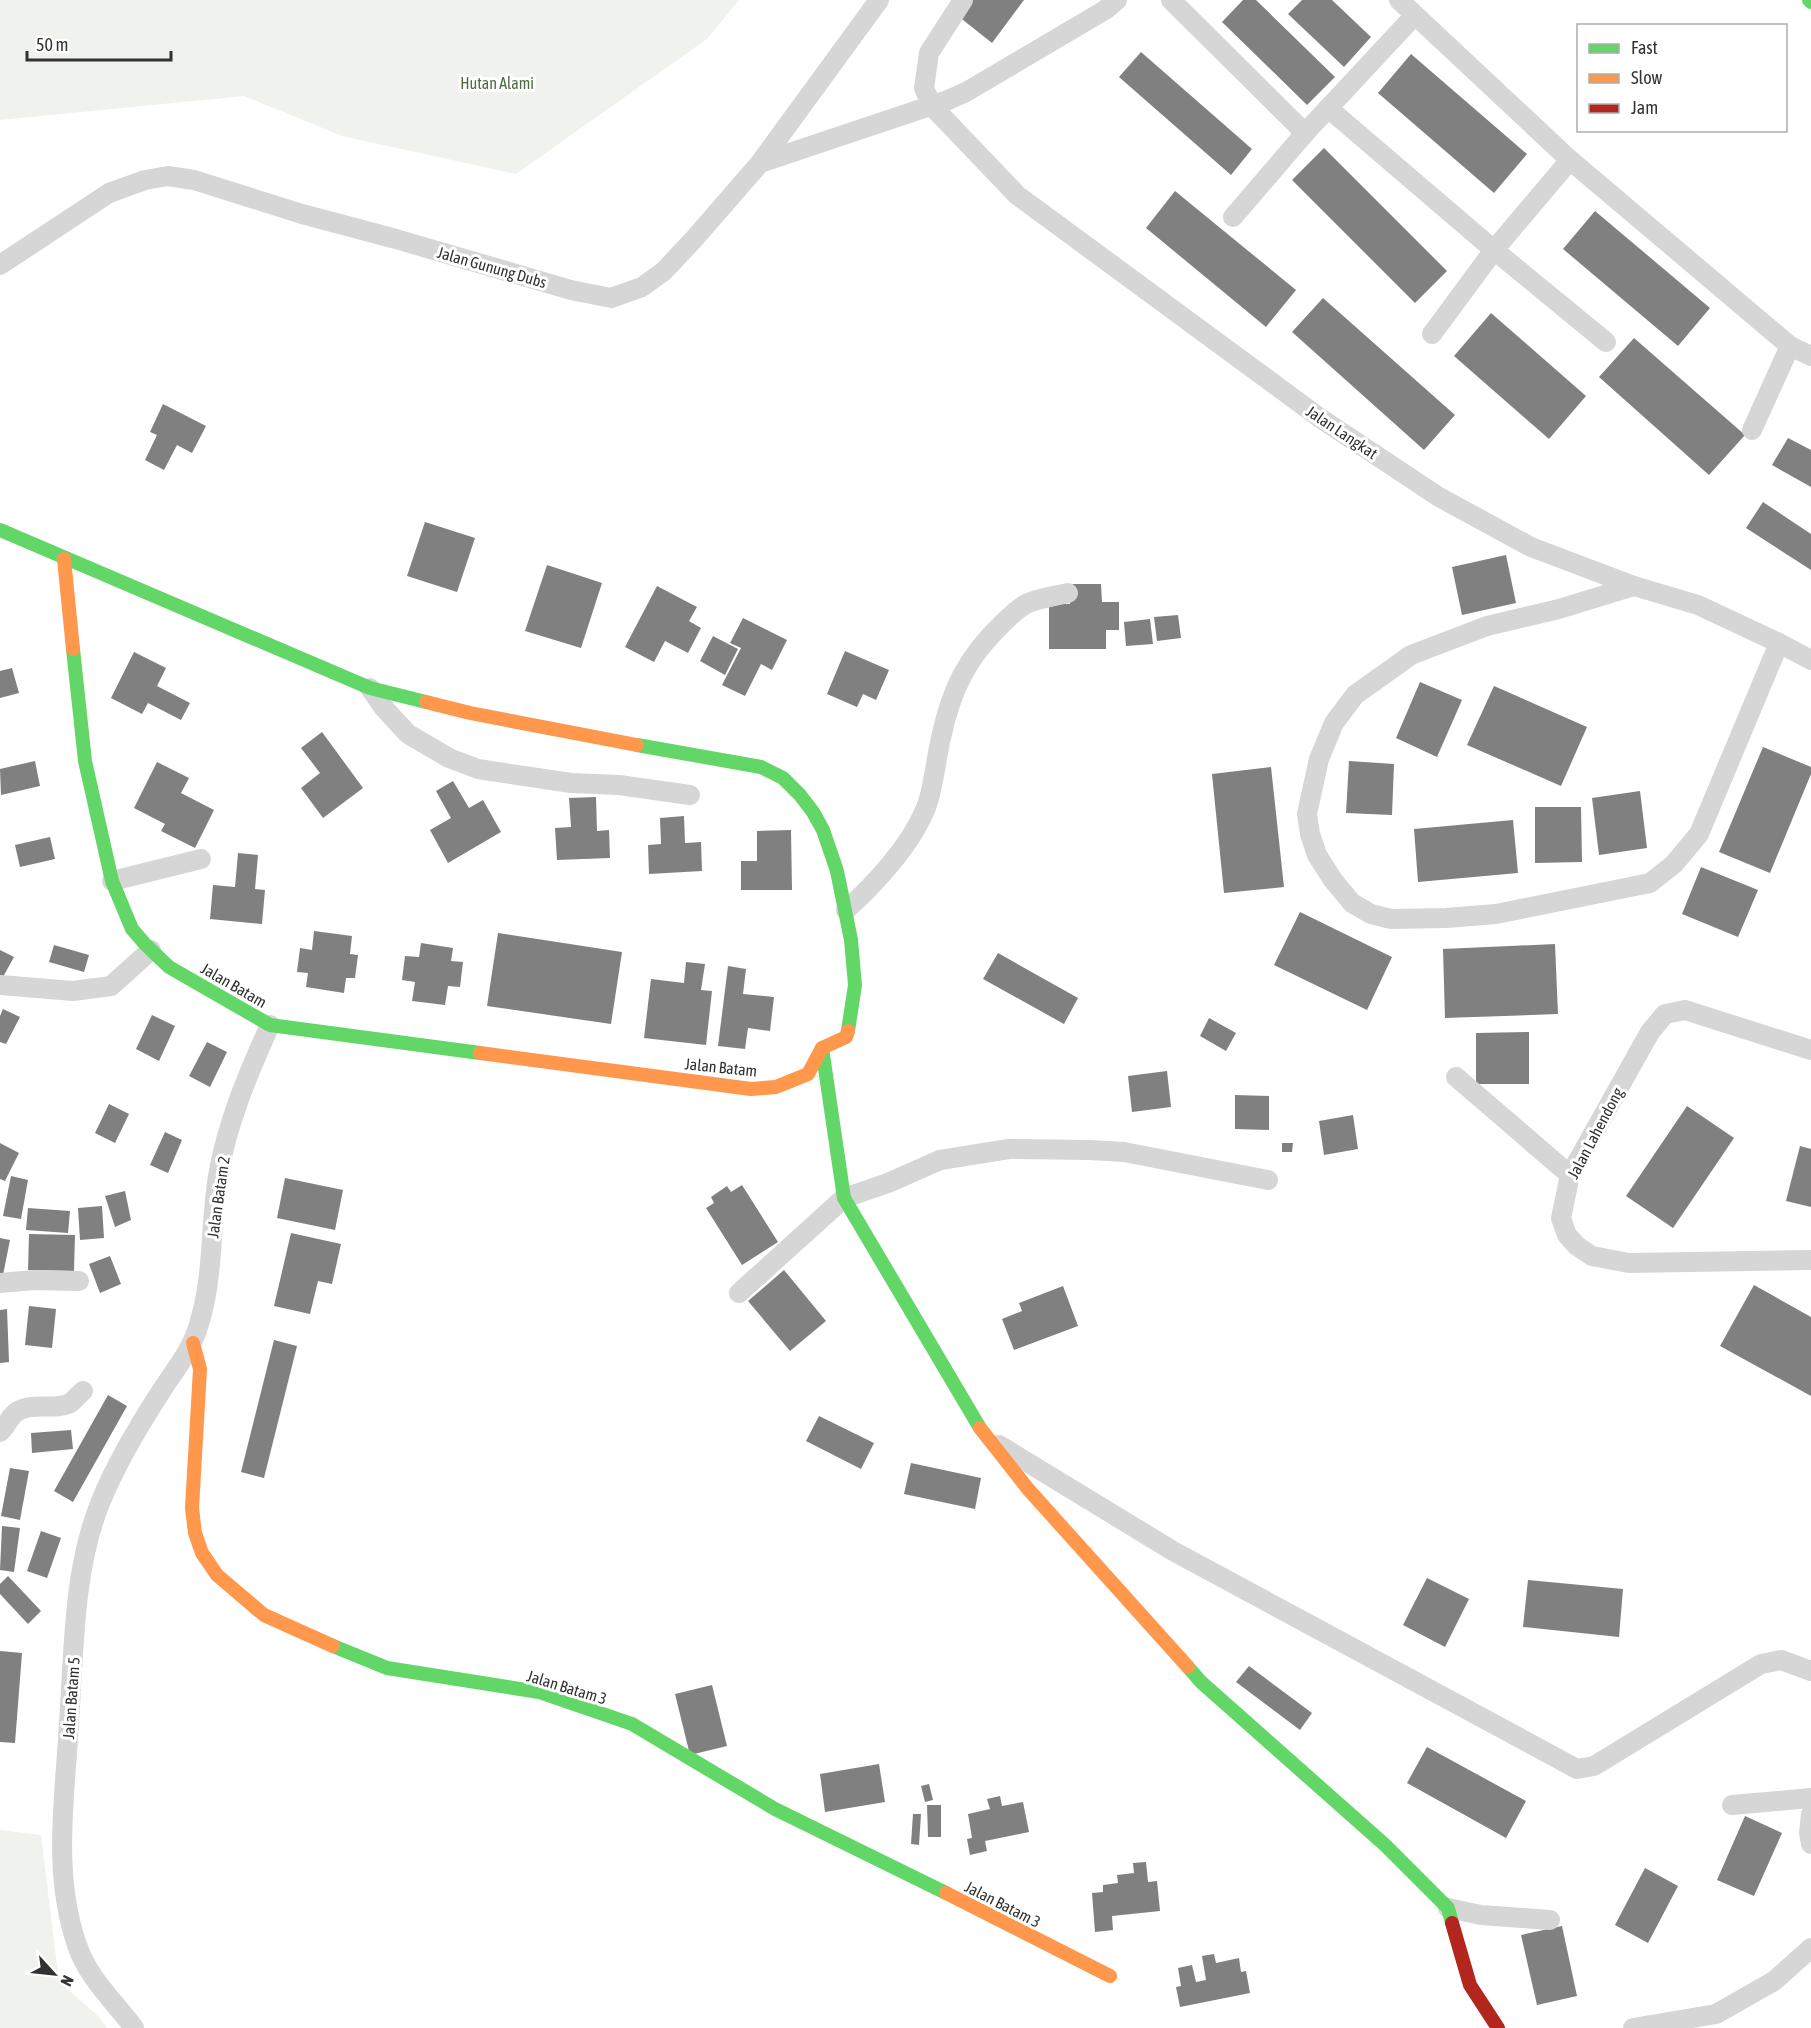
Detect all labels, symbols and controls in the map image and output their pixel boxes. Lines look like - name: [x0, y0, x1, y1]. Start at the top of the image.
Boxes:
- scale bar: [27, 24, 171, 62]
- legend: [1577, 24, 1787, 132]
- text: 50 m: [36, 34, 68, 55]
- text: Fast: [1631, 37, 1658, 58]
- text: Slow: [1631, 67, 1662, 88]
- park label: Hutan Alami: [460, 74, 534, 92]
- text: Jam: [1631, 97, 1658, 118]
- street label: Jalan Gunung Dubs: [435, 243, 549, 292]
- street label: Jalan Langkat: [1303, 402, 1381, 463]
- street label: Jalan Batam: [198, 959, 270, 1011]
- street label: Jalan Batam: [684, 1054, 758, 1080]
- street label: Jalan Lahendong: [1563, 1084, 1627, 1182]
- street label: Jalan Batam 2: [203, 1155, 233, 1239]
- street label: Jalan Batam 5: [59, 1656, 83, 1740]
- street label: Jalan Batam 3: [525, 1666, 609, 1708]
- street label: Jalan Batam 3: [962, 1877, 1044, 1931]
- north arrow: [24, 1944, 84, 2004]
- text: N: [57, 1973, 78, 1989]

